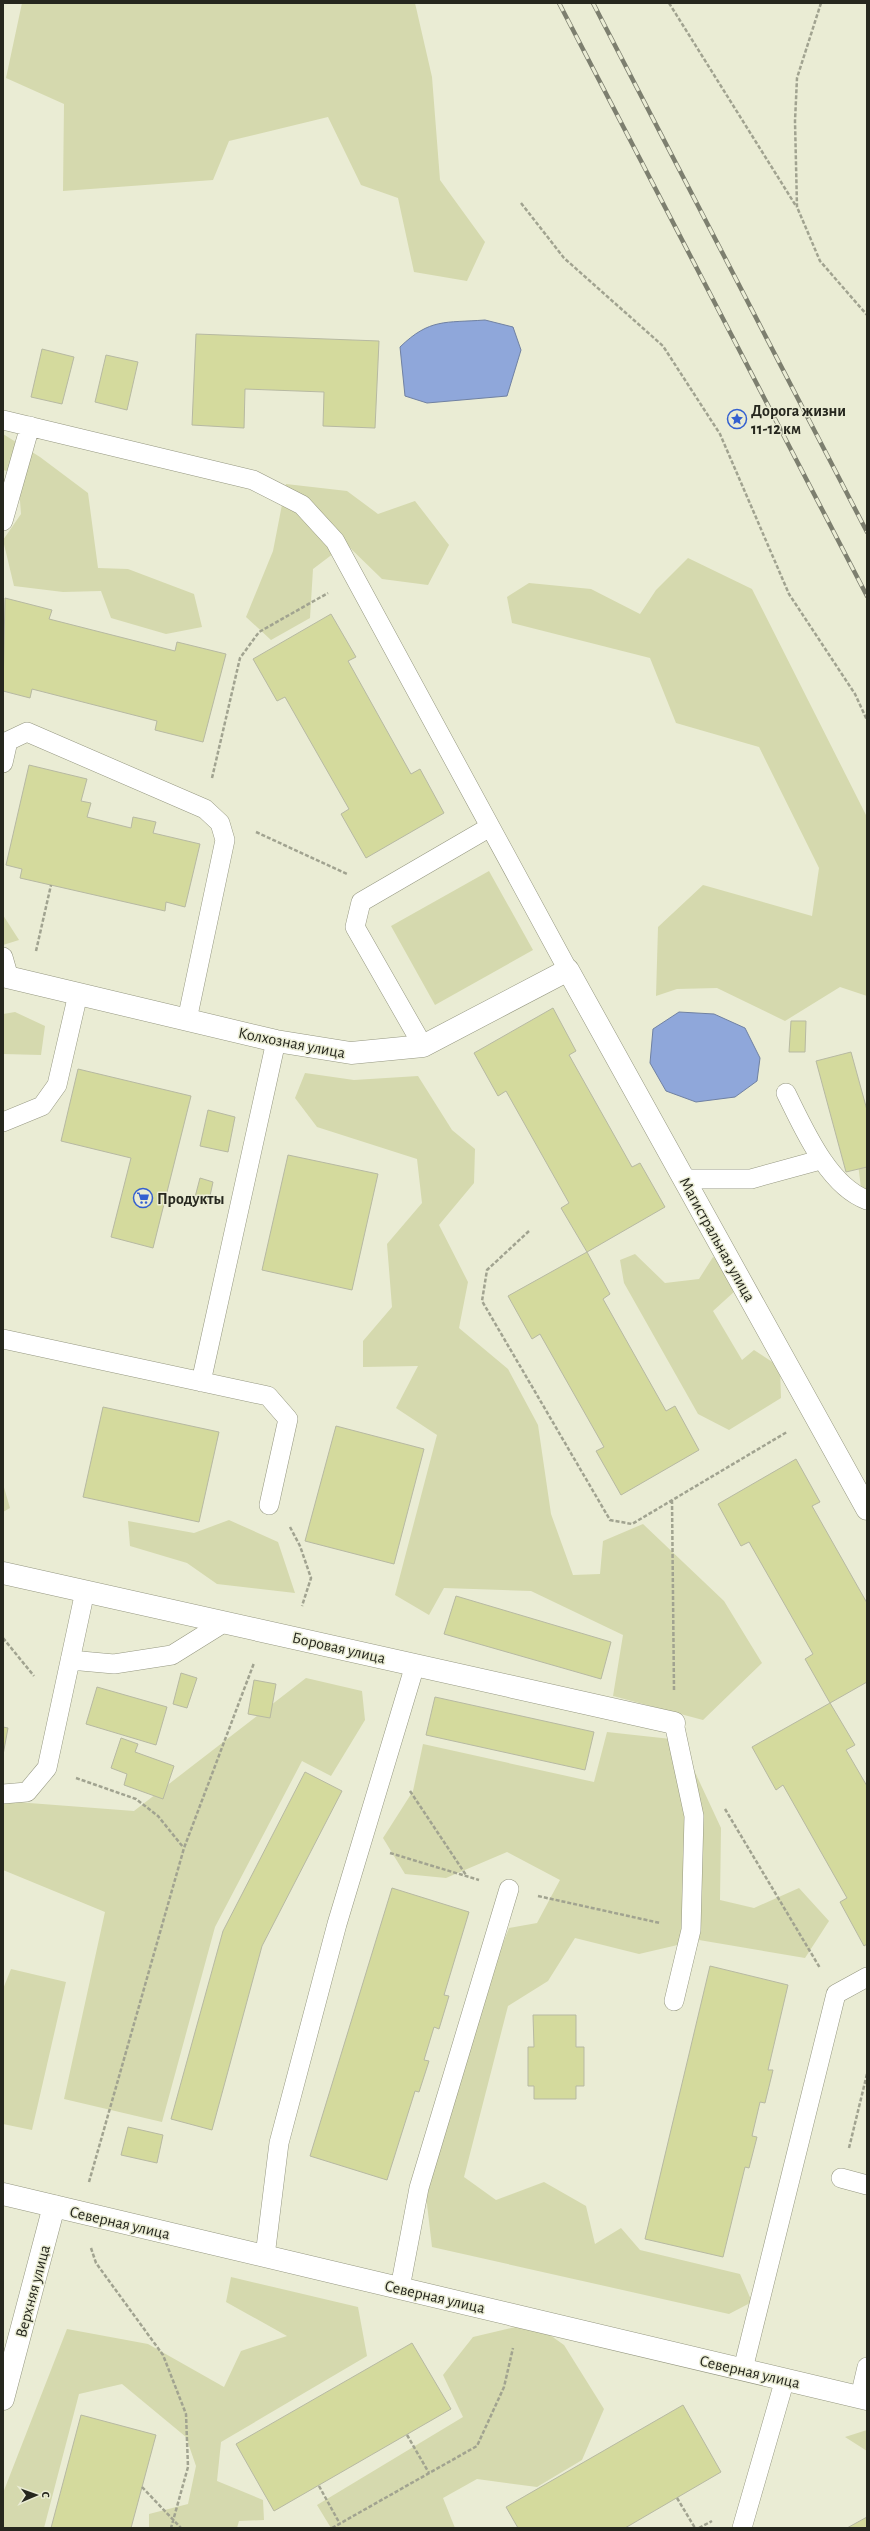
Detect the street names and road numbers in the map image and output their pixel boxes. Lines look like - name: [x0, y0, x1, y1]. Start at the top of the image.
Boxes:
- street label: Колхозная улица: [237, 1025, 347, 1062]
- street label: Магистральная улица: [675, 1175, 758, 1305]
- street label: Боровая улица: [290, 1629, 387, 1667]
- street label: Северная улица: [68, 2204, 172, 2243]
- street label: Верхняя улица: [13, 2243, 54, 2340]
- street label: Северная улица: [383, 2278, 487, 2317]
- street label: Северная улица: [698, 2353, 802, 2392]

